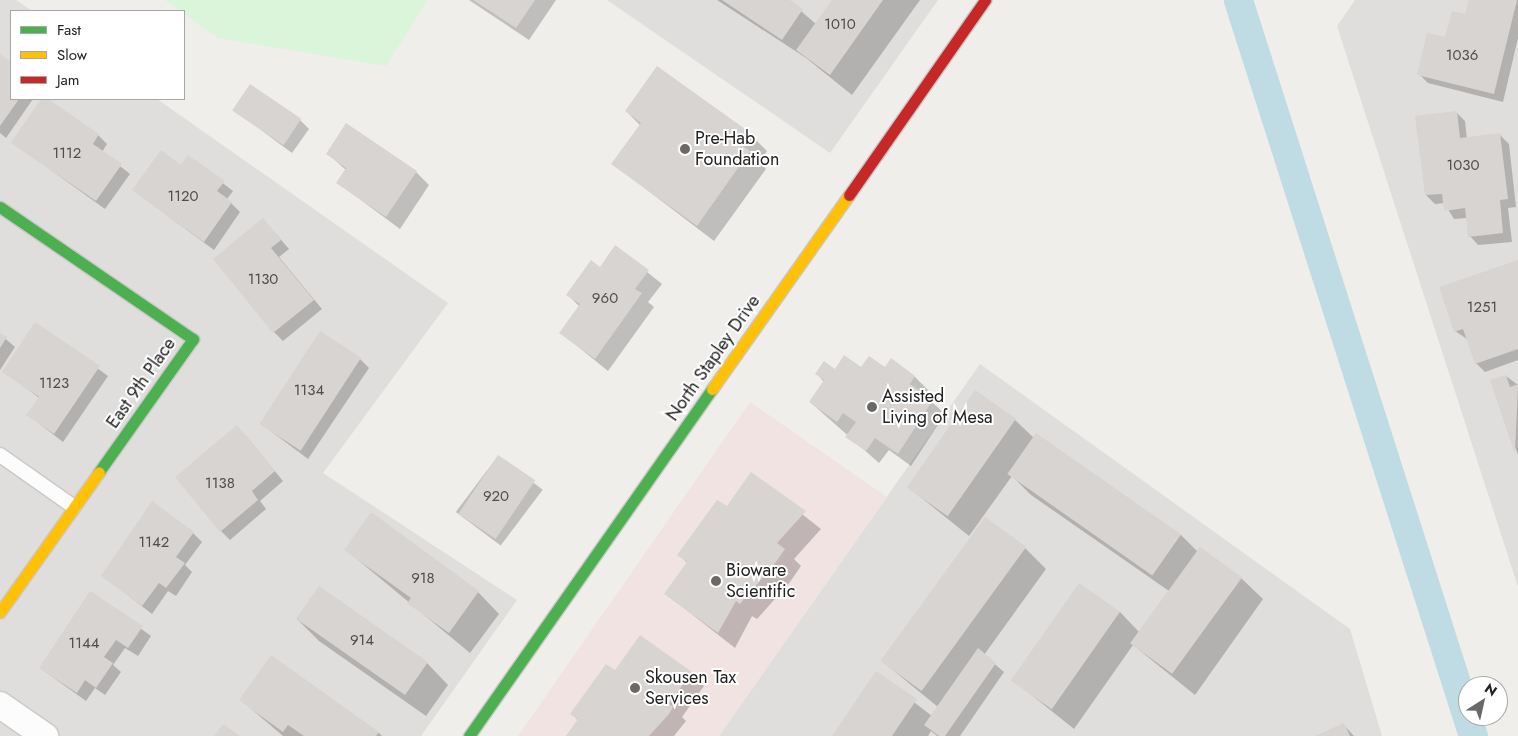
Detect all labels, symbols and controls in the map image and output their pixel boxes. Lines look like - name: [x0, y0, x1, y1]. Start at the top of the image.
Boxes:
- legend: [10, 10, 185, 100]
- house number: 1010: [824, 16, 856, 34]
- text: Fast: [57, 19, 81, 41]
- text: Slow: [57, 44, 87, 66]
- house number: 1036: [1446, 47, 1478, 65]
- text: Jam: [57, 69, 80, 91]
- place label: Pre-Hab Foundation: [695, 128, 779, 170]
- marker: Pre-Hab Foundation: [679, 143, 691, 155]
- house number: 1112: [53, 145, 81, 163]
- house number: 1030: [1447, 157, 1479, 175]
- house number: 1120: [167, 188, 199, 206]
- house number: 1130: [248, 271, 278, 289]
- house number: 960: [592, 290, 618, 308]
- street label: North Stapley Drive: [662, 291, 764, 425]
- house number: 1251: [1467, 299, 1497, 317]
- street label: East 9th Place: [102, 334, 180, 432]
- house number: 1123: [39, 375, 69, 393]
- house number: 1134: [294, 382, 324, 400]
- place label: Assisted Living of Mesa: [882, 386, 993, 428]
- marker: Assisted Living of Mesa: [866, 401, 878, 413]
- house number: 1138: [205, 475, 235, 493]
- house number: 920: [483, 488, 509, 506]
- house number: 1142: [139, 534, 169, 552]
- place label: Bioware Scientific: [726, 560, 795, 602]
- house number: 918: [411, 570, 435, 588]
- marker: Bioware Scientific: [710, 575, 722, 587]
- house number: 914: [350, 632, 374, 650]
- house number: 1144: [69, 635, 99, 653]
- place label: Skousen Tax Services: [645, 667, 736, 710]
- north arrow: [1458, 676, 1508, 726]
- text: N: [1481, 678, 1501, 701]
- marker: Skousen Tax Services: [629, 682, 641, 694]

